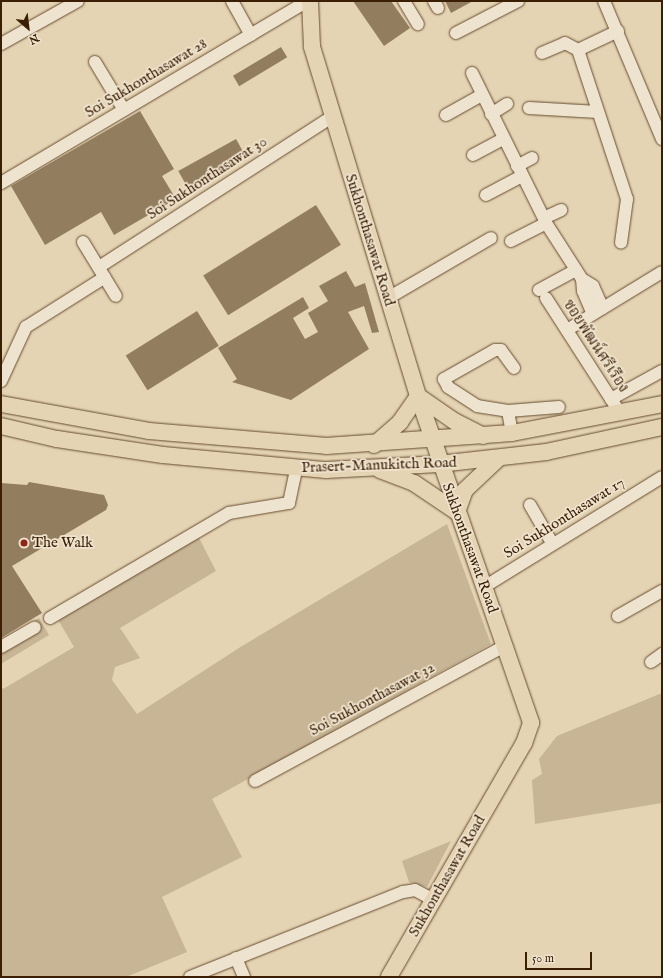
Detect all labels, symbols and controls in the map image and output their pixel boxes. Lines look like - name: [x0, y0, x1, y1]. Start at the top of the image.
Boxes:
- north arrow: [8, 8, 48, 48]
- text: N: [26, 30, 41, 47]
- street label: Soi Sukhonthasawat 28: [82, 34, 210, 122]
- street label: Soi Sukhonthasawat 30: [144, 133, 270, 223]
- street label: Sukhonthasawat Road: [341, 172, 399, 308]
- street label: ซอยพัฒน์ศรีเรือง: [559, 296, 633, 396]
- street label: Prasert-Manukitch Road: [301, 453, 457, 477]
- street label: Soi Sukhonthasawat 17: [500, 474, 628, 562]
- street label: Sukhonthasawat Road: [438, 480, 502, 616]
- place label: The Walk: [32, 534, 93, 552]
- marker: The Walk: [19, 538, 29, 548]
- street label: Soi Sukhonthasawat 32: [306, 658, 438, 740]
- street label: Sukhonthasawat Road: [405, 812, 489, 940]
- scale bar: [527, 944, 594, 970]
- text: 50 m: [532, 951, 554, 966]

